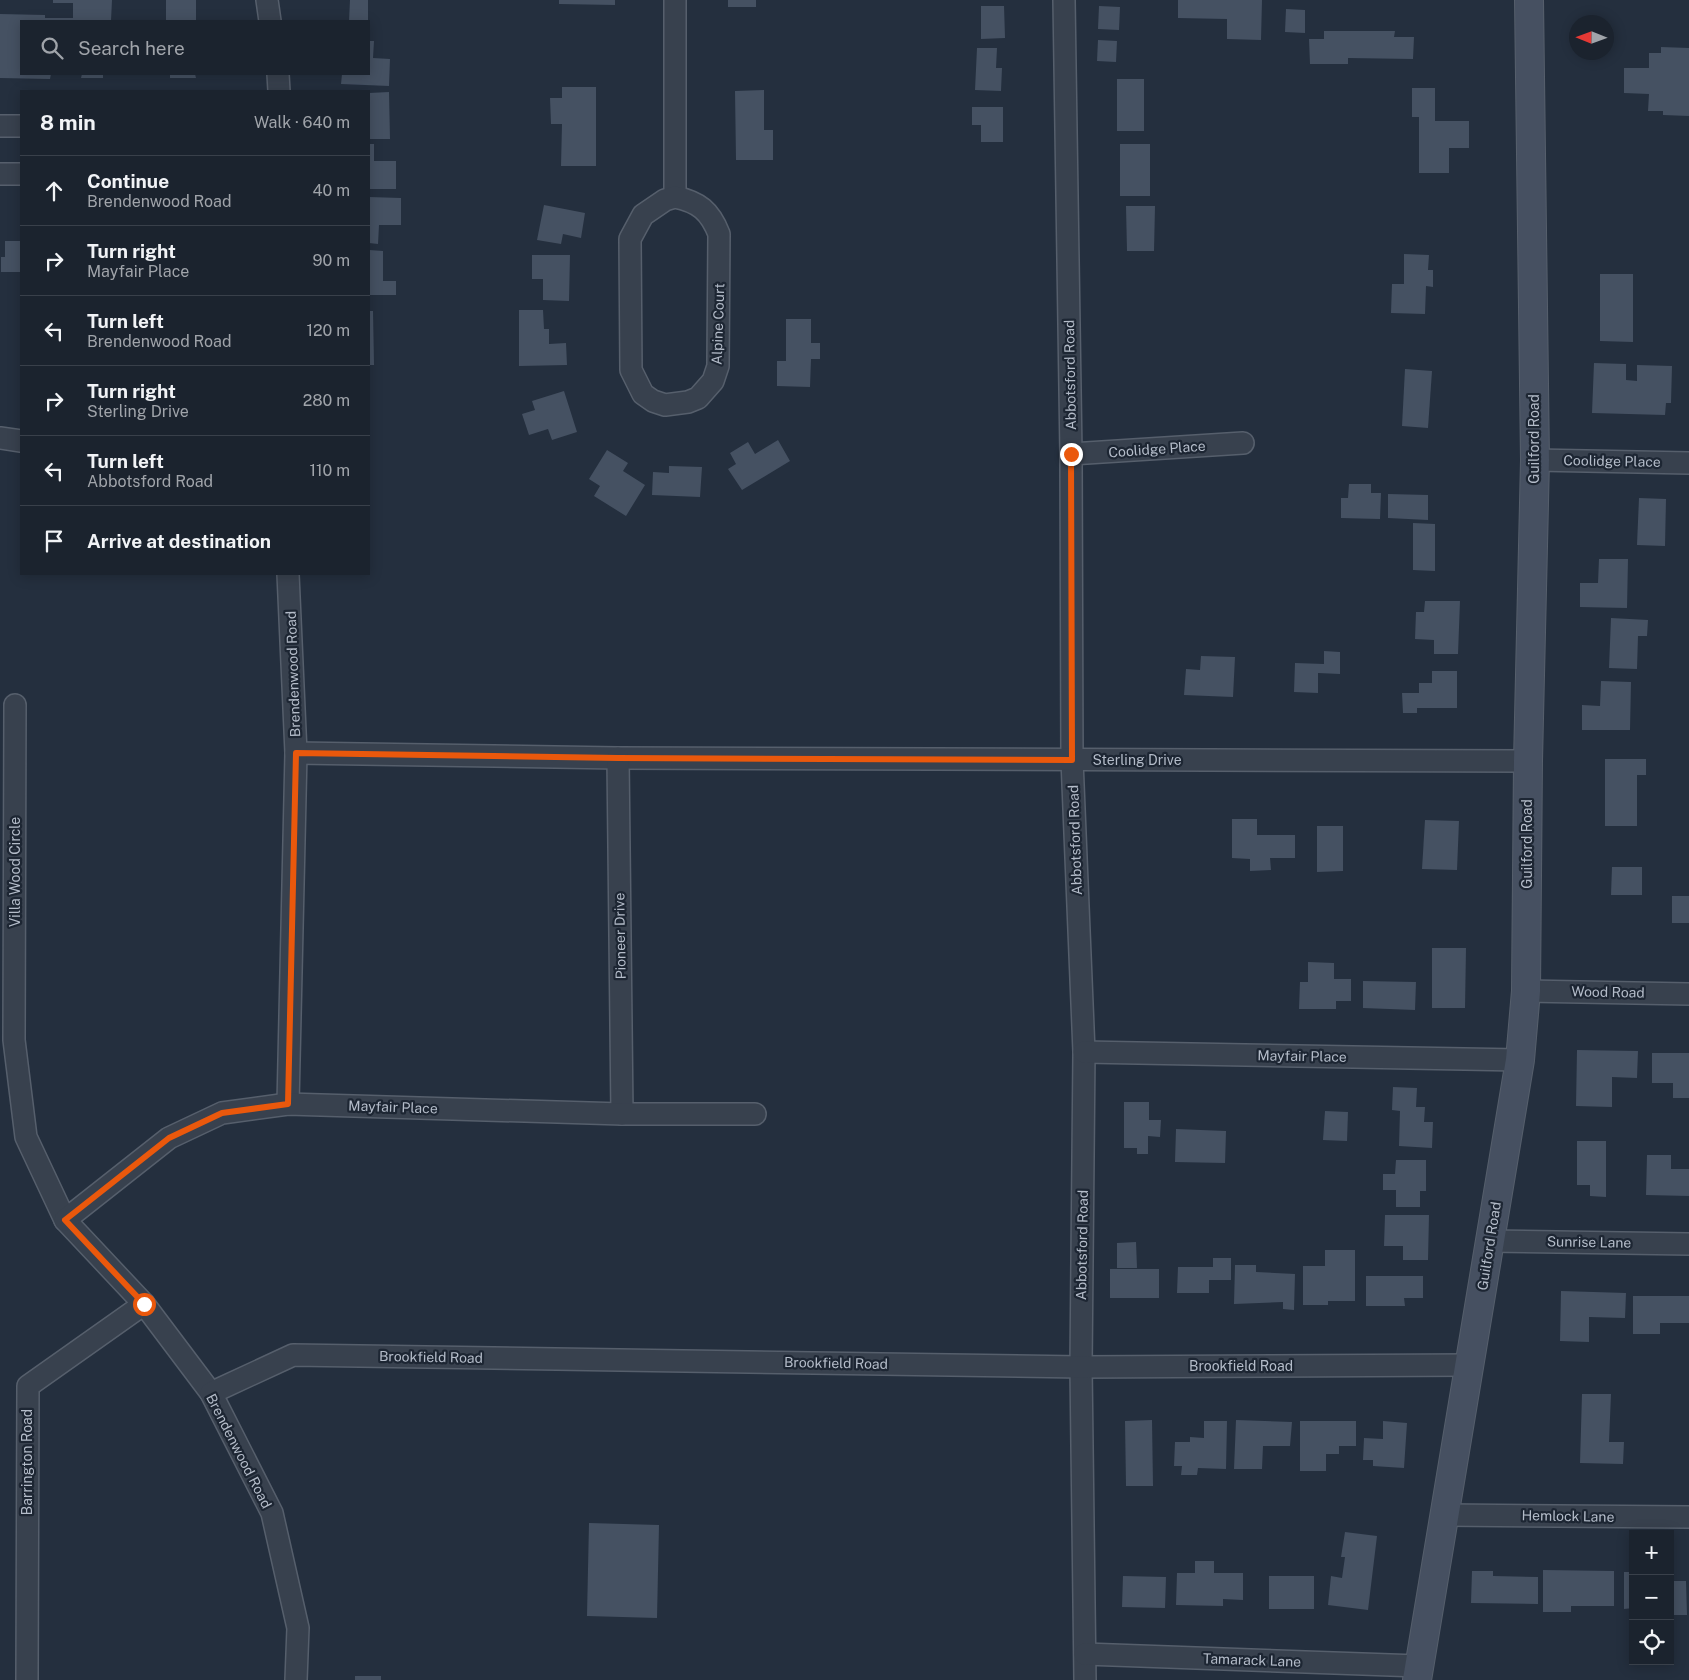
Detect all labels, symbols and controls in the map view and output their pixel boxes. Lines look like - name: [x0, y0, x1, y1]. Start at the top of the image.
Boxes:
- north arrow: [1569, 15, 1614, 60]
- search box: [20, 20, 370, 75]
- icon: search: [38, 34, 66, 62]
- text: Search here: [78, 37, 185, 59]
- text: 8 min: [40, 110, 96, 135]
- text: Walk · 640 m: [254, 113, 350, 132]
- text: Continue: [87, 170, 169, 192]
- icon: ahead: [40, 177, 68, 205]
- text: 40 m: [312, 181, 350, 200]
- text: Brendenwood Road: [87, 192, 231, 211]
- text: Turn right: [87, 240, 176, 262]
- icon: right: [40, 247, 68, 275]
- text: 90 m: [313, 251, 350, 270]
- text: Mayfair Place: [87, 262, 189, 281]
- street label: Alpine Court: [709, 283, 727, 365]
- text: Turn left: [87, 310, 164, 332]
- icon: left: [40, 317, 68, 345]
- street label: Abbotsford Road: [1061, 320, 1079, 430]
- text: 120 m: [306, 321, 350, 340]
- text: Brendenwood Road: [87, 332, 231, 351]
- text: Turn right: [87, 380, 176, 402]
- icon: right: [40, 387, 68, 415]
- text: 280 m: [303, 391, 350, 410]
- street label: Guilford Road: [1526, 394, 1542, 484]
- text: Sterling Drive: [87, 402, 189, 421]
- street label: Coolidge Place: [1108, 438, 1206, 460]
- route end: [1060, 443, 1083, 466]
- text: Turn left: [87, 450, 164, 472]
- street label: Coolidge Place: [1563, 452, 1661, 470]
- icon: left: [40, 457, 68, 485]
- text: 110 m: [309, 461, 350, 480]
- text: Abbotsford Road: [87, 472, 213, 491]
- icon: arrive: [40, 527, 68, 555]
- text: Arrive at destination: [87, 530, 271, 552]
- street label: Brendenwood Road: [283, 611, 303, 737]
- street label: Sterling Drive: [1092, 752, 1182, 768]
- street label: Abbotsford Road: [1065, 785, 1085, 895]
- street label: Guilford Road: [1519, 799, 1535, 889]
- street label: Villa Wood Circle: [7, 817, 23, 927]
- street label: Pioneer Drive: [611, 892, 629, 979]
- street label: Wood Road: [1571, 983, 1645, 1001]
- street label: Mayfair Place: [1257, 1047, 1347, 1065]
- street label: Mayfair Place: [348, 1097, 438, 1117]
- street label: Abbotsford Road: [1073, 1190, 1091, 1300]
- street label: Guilford Road: [1474, 1201, 1504, 1291]
- street label: Sunrise Lane: [1547, 1233, 1631, 1251]
- route start: [133, 1293, 156, 1316]
- street label: Brookfield Road: [379, 1348, 483, 1366]
- street label: Brookfield Road: [784, 1354, 888, 1372]
- street label: Brookfield Road: [1189, 1358, 1293, 1374]
- street label: Brendenwood Road: [203, 1391, 275, 1511]
- street label: Barrington Road: [19, 1409, 35, 1515]
- street label: Hemlock Lane: [1521, 1507, 1615, 1525]
- map controls: [1629, 1530, 1674, 1665]
- button: +: [1629, 1530, 1674, 1575]
- button: −: [1629, 1575, 1674, 1620]
- button: locate: [1629, 1620, 1674, 1665]
- street label: Tamarack Lane: [1203, 1650, 1302, 1670]

